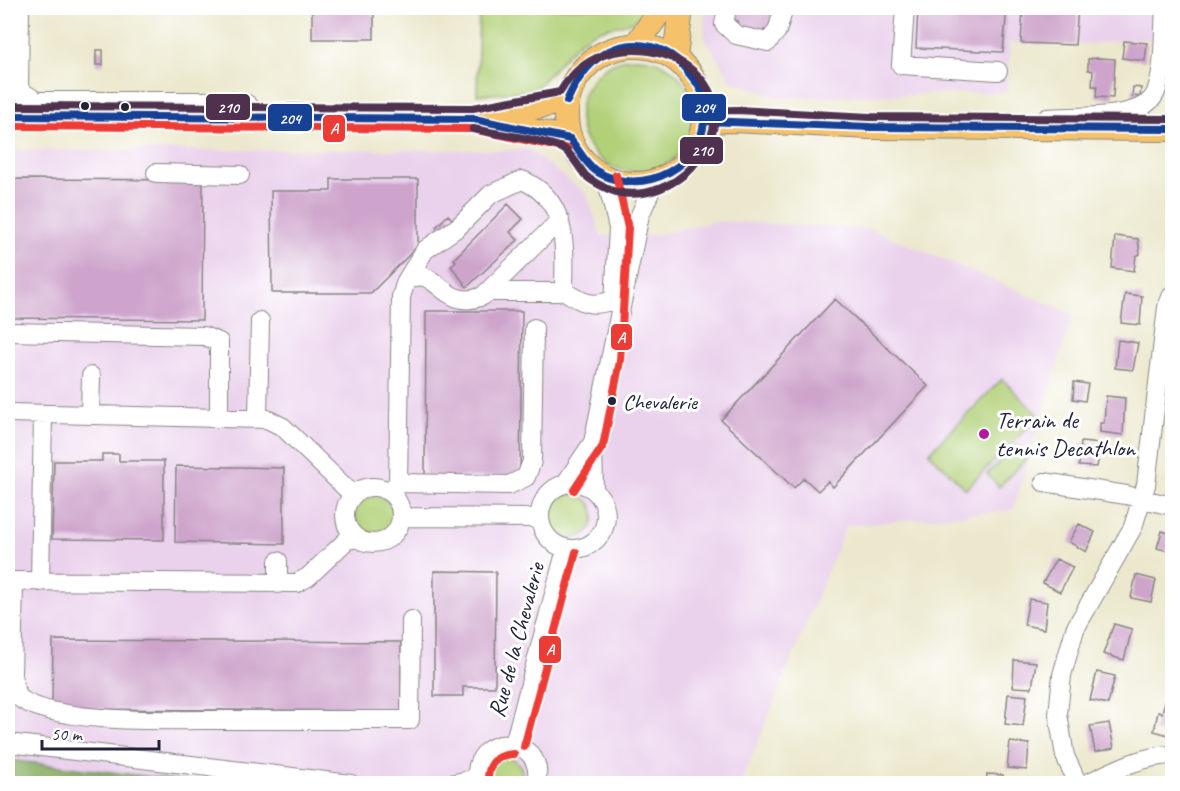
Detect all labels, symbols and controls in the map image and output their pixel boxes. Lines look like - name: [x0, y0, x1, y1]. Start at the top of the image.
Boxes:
- line badge: 210: [205, 93, 251, 121]
- line badge: 204: [681, 93, 727, 122]
- text: 210: [217, 98, 241, 118]
- text: 204: [693, 98, 717, 118]
- unlabelled marker: [79, 100, 91, 112]
- unlabelled marker: [119, 101, 131, 113]
- line badge: 204: [267, 103, 313, 132]
- text: 204: [279, 109, 303, 129]
- line badge: A: [322, 114, 346, 143]
- text: A: [330, 119, 340, 139]
- line badge: 210: [679, 136, 724, 165]
- text: 210: [691, 141, 715, 161]
- line badge: A: [610, 323, 633, 351]
- text: A: [617, 328, 627, 348]
- place label: Chevalerie: [623, 388, 699, 416]
- marker: Chevalerie: [606, 395, 618, 407]
- place label: Terrain de tennis Decathlon: [996, 405, 1136, 463]
- marker: Terrain de tennis Decathlon: [977, 427, 991, 441]
- street label: Rue de la Chevalerie: [481, 557, 552, 720]
- line badge: A: [538, 635, 562, 664]
- text: A: [546, 640, 556, 660]
- scale bar: [42, 713, 159, 751]
- text: 50 m: [51, 723, 84, 745]

